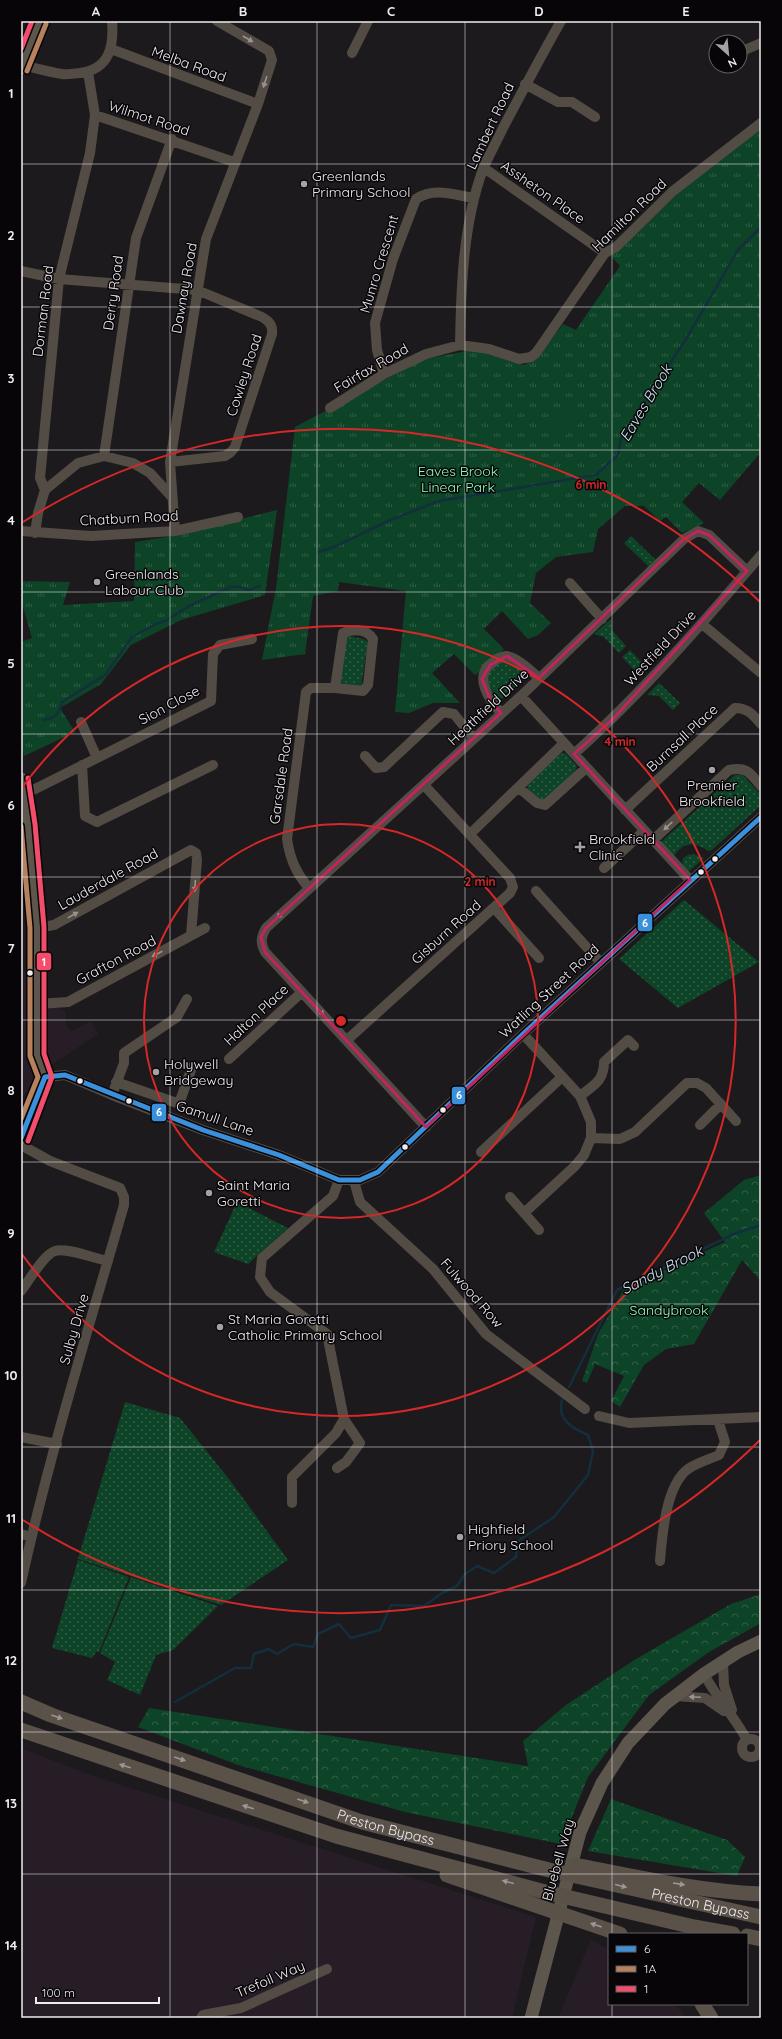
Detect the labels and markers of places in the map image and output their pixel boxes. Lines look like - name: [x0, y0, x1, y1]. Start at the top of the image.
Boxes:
- place label: Greenlands Primary School: [312, 167, 410, 201]
- marker: Greenlands Primary School: [299, 179, 309, 189]
- place label: Greenlands Labour Club: [105, 565, 184, 599]
- marker: Greenlands Labour Club: [92, 577, 102, 587]
- marker: Premier Brookfield: [707, 765, 717, 775]
- place label: Premier Brookfield: [679, 776, 745, 810]
- place label: Brookfield Clinic: [589, 830, 655, 864]
- marker: Brookfield Clinic: [574, 841, 586, 853]
- unlabelled marker: [710, 854, 720, 864]
- unlabelled marker: [696, 867, 706, 877]
- unlabelled marker: [25, 968, 35, 978]
- centre of rings: [334, 1014, 348, 1028]
- place label: Holywell Bridgeway: [164, 1055, 233, 1089]
- marker: Holywell Bridgeway: [151, 1067, 161, 1077]
- unlabelled marker: [75, 1076, 85, 1086]
- unlabelled marker: [124, 1096, 134, 1106]
- unlabelled marker: [438, 1105, 448, 1115]
- unlabelled marker: [400, 1142, 410, 1152]
- place label: Saint Maria Goretti: [217, 1176, 290, 1210]
- marker: Saint Maria Goretti: [204, 1188, 214, 1198]
- place label: St Maria Goretti Catholic Primary School: [228, 1310, 382, 1344]
- marker: St Maria Goretti Catholic Primary School: [215, 1322, 225, 1332]
- place label: Highfield Priory School: [468, 1520, 554, 1554]
- marker: Highfield Priory School: [455, 1532, 465, 1542]

